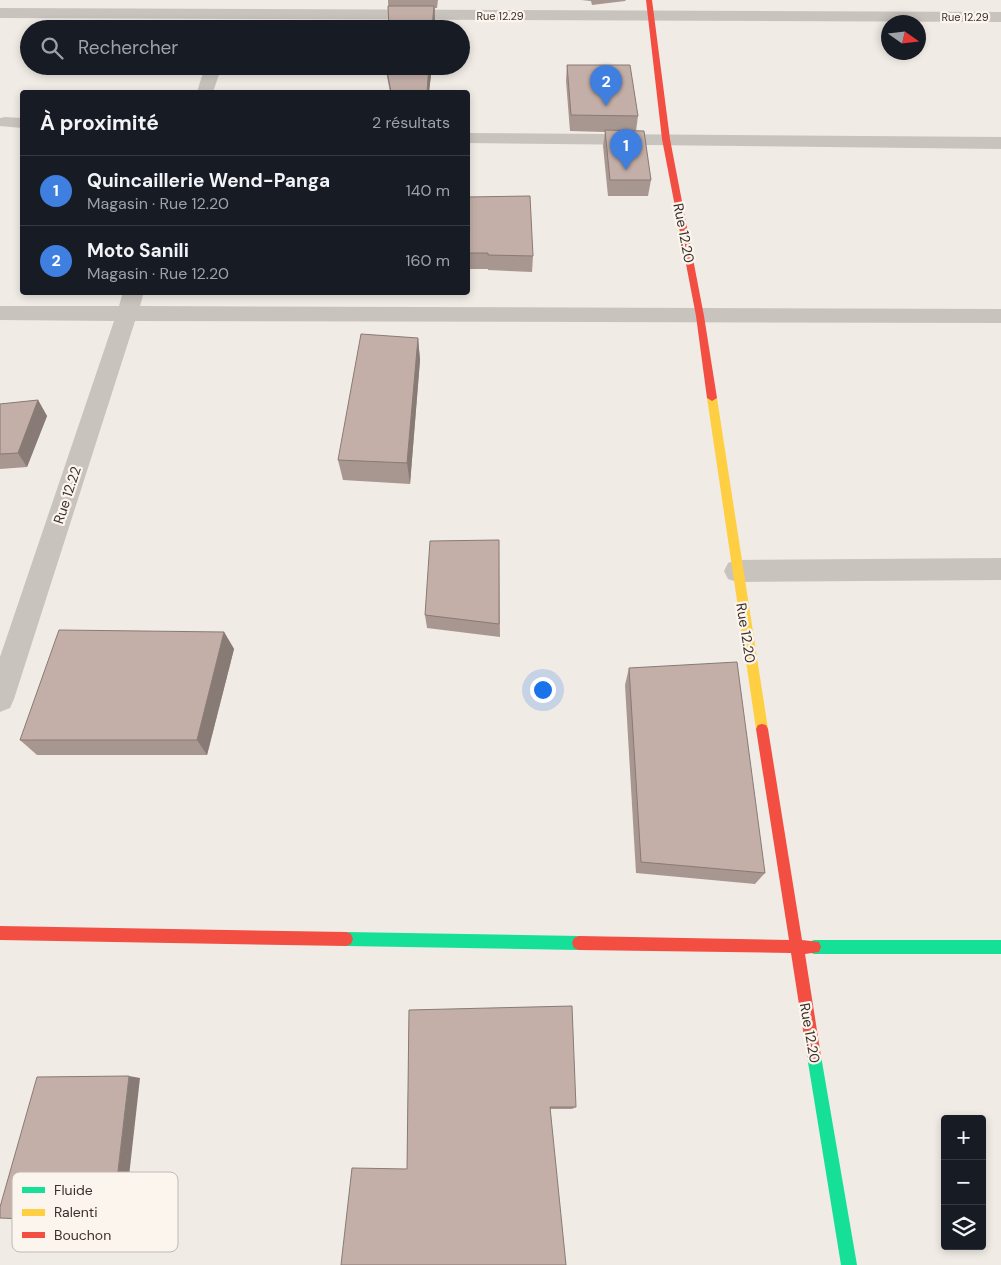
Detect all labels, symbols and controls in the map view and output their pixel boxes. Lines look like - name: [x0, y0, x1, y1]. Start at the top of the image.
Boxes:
- street label: Rue 12.29: [476, 9, 524, 23]
- street label: Rue 12.29: [941, 10, 989, 24]
- north arrow: [881, 15, 926, 60]
- search box: [20, 20, 470, 75]
- icon: search: [38, 34, 66, 62]
- text: Rechercher: [78, 35, 178, 60]
- pin: 2: [590, 65, 622, 106]
- text: À proximité: [40, 109, 159, 137]
- text: 2 résultats: [372, 112, 450, 133]
- pin: 1: [610, 129, 642, 170]
- text: Quincaillerie Wend-Panga: [87, 168, 330, 193]
- text: 1: [53, 180, 59, 201]
- text: 140 m: [406, 180, 450, 201]
- text: Magasin · Rue 12.20: [87, 193, 229, 214]
- street label: Rue 12.20: [669, 201, 699, 265]
- text: Moto Sanili: [87, 238, 189, 263]
- text: 2: [51, 250, 61, 271]
- text: 160 m: [406, 250, 450, 271]
- text: Magasin · Rue 12.20: [87, 263, 229, 284]
- street label: Rue 12.22: [49, 464, 85, 526]
- street label: Rue 12.20: [732, 602, 760, 664]
- your location: [530, 677, 556, 703]
- street label: Rue 12.20: [796, 1002, 824, 1064]
- map controls: [941, 1115, 986, 1250]
- button: +: [941, 1115, 986, 1160]
- button: −: [941, 1160, 986, 1205]
- legend: [12, 1172, 178, 1252]
- text: Fluide: [54, 1181, 93, 1199]
- text: Ralenti: [54, 1203, 98, 1221]
- button: layers: [941, 1205, 986, 1250]
- text: Bouchon: [54, 1226, 111, 1244]

